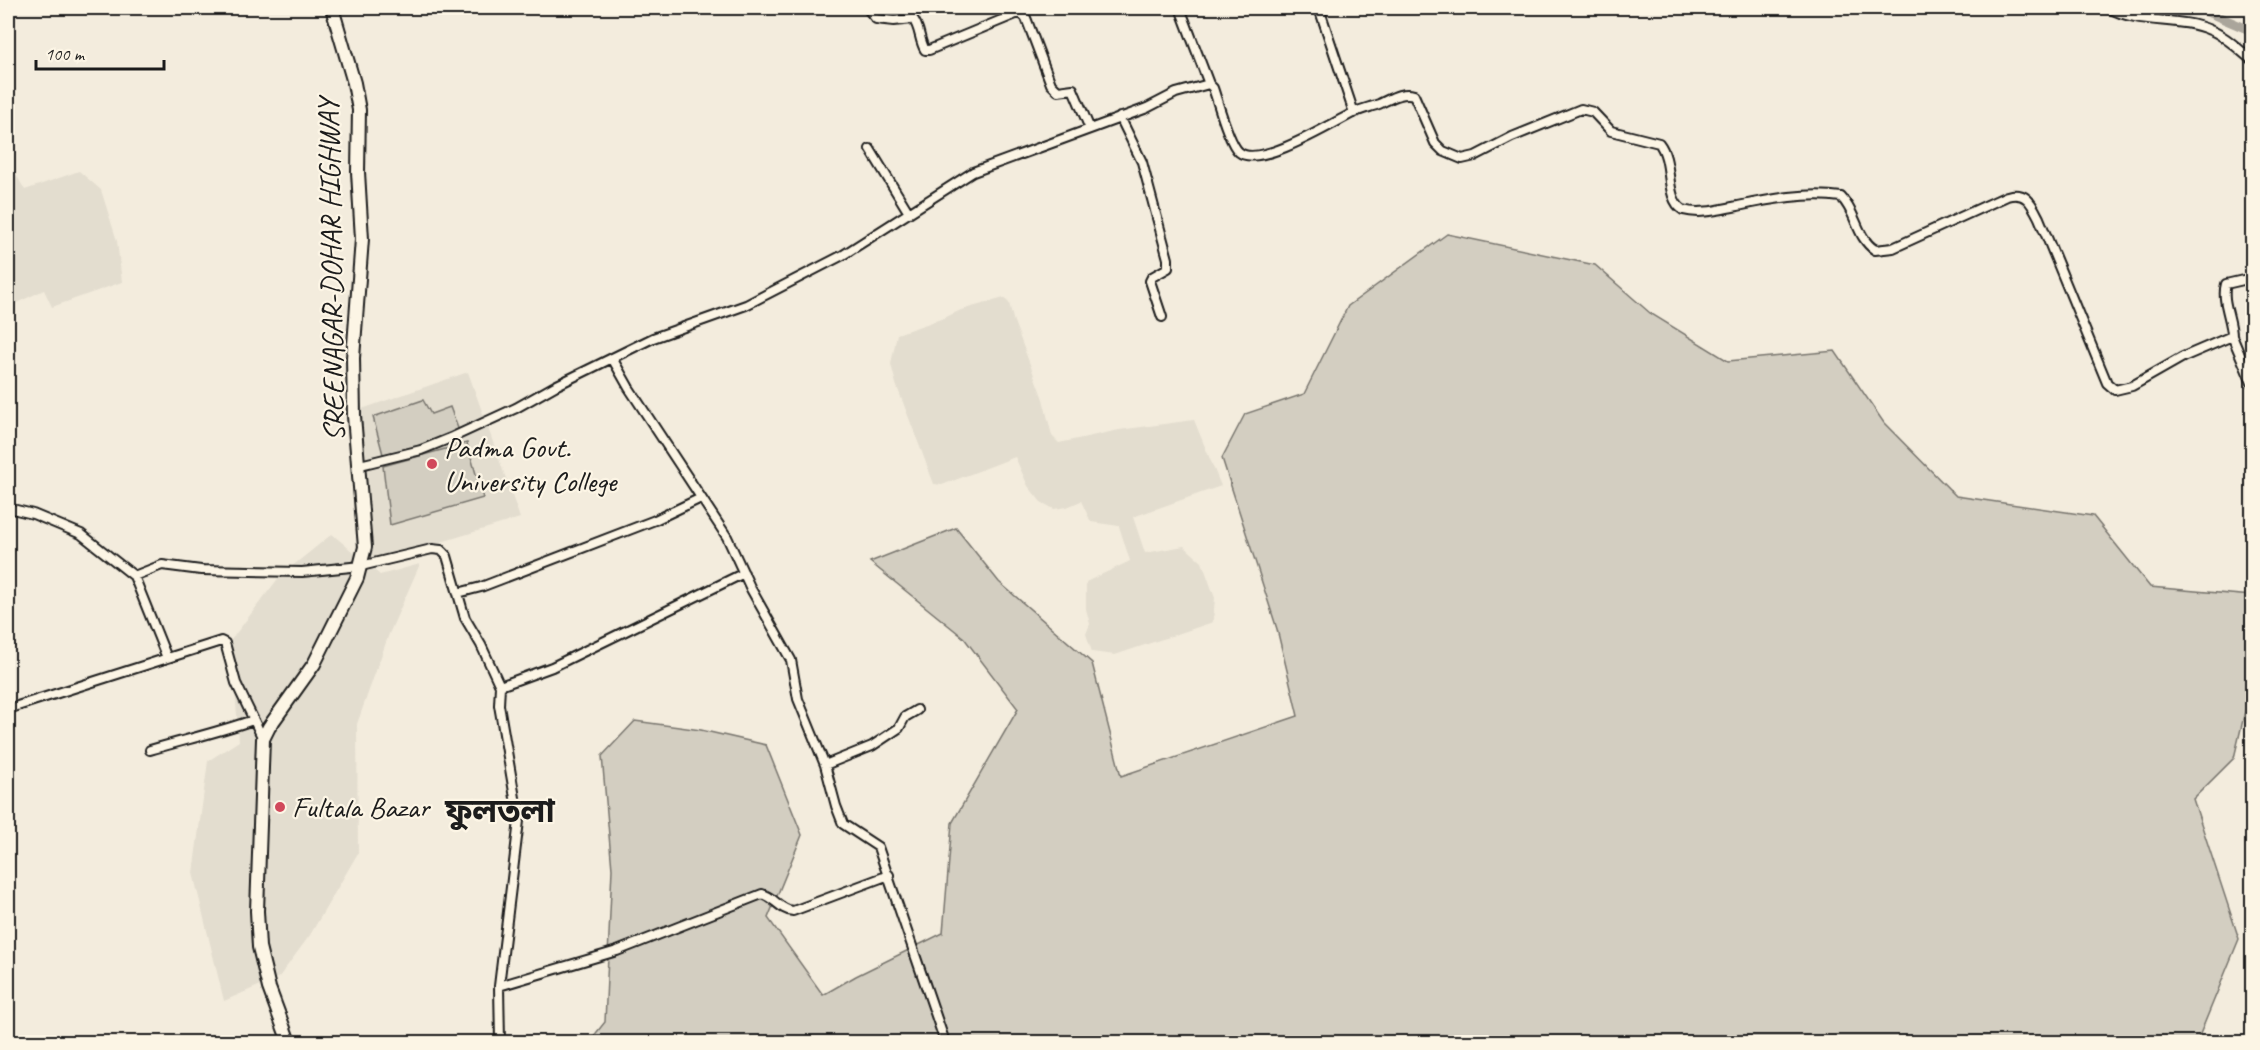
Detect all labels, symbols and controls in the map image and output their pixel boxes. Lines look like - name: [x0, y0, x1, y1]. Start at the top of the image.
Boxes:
- scale bar: [36, 33, 164, 71]
- text: 100 m: [45, 43, 86, 65]
- street label: SREENAGAR-DOHAR HIGHWAY: [309, 93, 353, 442]
- place label: Padma Govt. University College: [444, 428, 619, 500]
- marker: Padma Govt. University College: [425, 457, 439, 471]
- place label: Fultala Bazar: [292, 788, 432, 826]
- district label: ফুলতলা: [444, 790, 556, 832]
- marker: Fultala Bazar: [273, 800, 287, 814]

